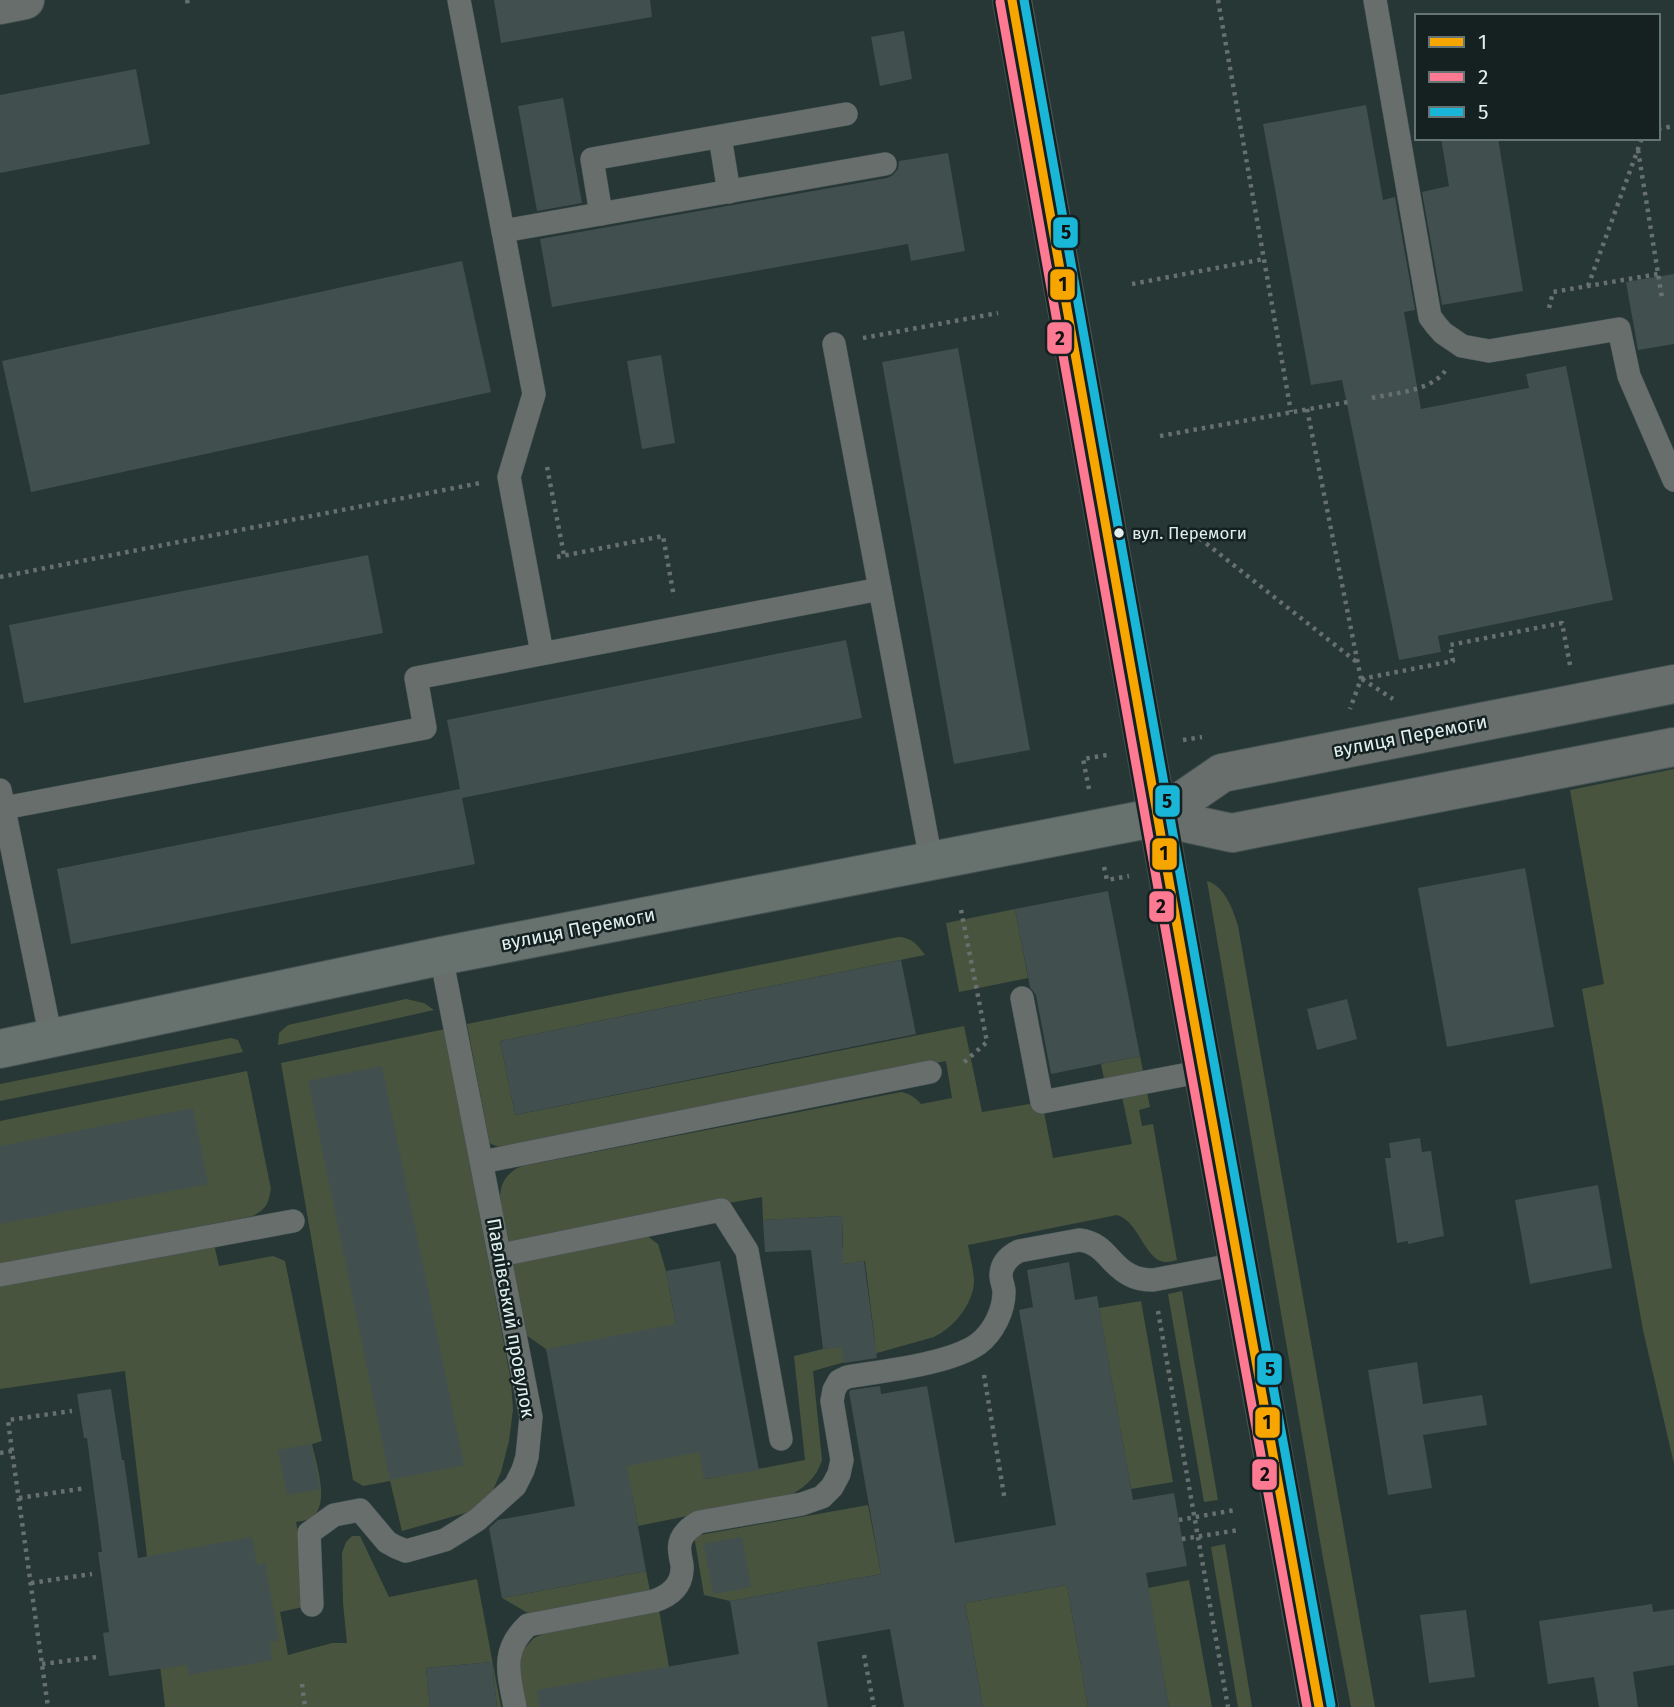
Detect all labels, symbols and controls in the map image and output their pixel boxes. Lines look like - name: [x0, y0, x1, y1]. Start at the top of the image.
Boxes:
- legend: [1415, 14, 1660, 140]
- text: 1: [1478, 29, 1487, 55]
- text: 2: [1478, 64, 1488, 90]
- text: 5: [1478, 99, 1489, 125]
- line badge: 5: [1052, 216, 1079, 249]
- text: 5: [1061, 221, 1071, 244]
- line badge: 1: [1049, 268, 1076, 301]
- text: 1: [1059, 273, 1067, 296]
- line badge: 2: [1046, 321, 1073, 355]
- text: 2: [1055, 327, 1065, 350]
- place label: вул. Перемоги: [1132, 523, 1247, 544]
- marker: вул. Перемоги: [1112, 526, 1126, 540]
- street label: вулиця Перемоги: [1331, 710, 1489, 762]
- line badge: 5: [1154, 784, 1181, 818]
- text: 5: [1162, 790, 1172, 813]
- line badge: 1: [1151, 837, 1178, 871]
- text: 1: [1160, 842, 1168, 865]
- line badge: 2: [1148, 890, 1175, 923]
- text: 2: [1156, 895, 1166, 918]
- street label: вулиця Перемоги: [499, 903, 657, 955]
- street label: Павлівський провулок: [482, 1216, 540, 1420]
- line badge: 5: [1256, 1352, 1283, 1386]
- text: 5: [1265, 1358, 1275, 1381]
- line badge: 1: [1254, 1406, 1281, 1439]
- text: 1: [1263, 1411, 1271, 1434]
- line badge: 2: [1251, 1458, 1278, 1491]
- text: 2: [1260, 1463, 1270, 1486]

